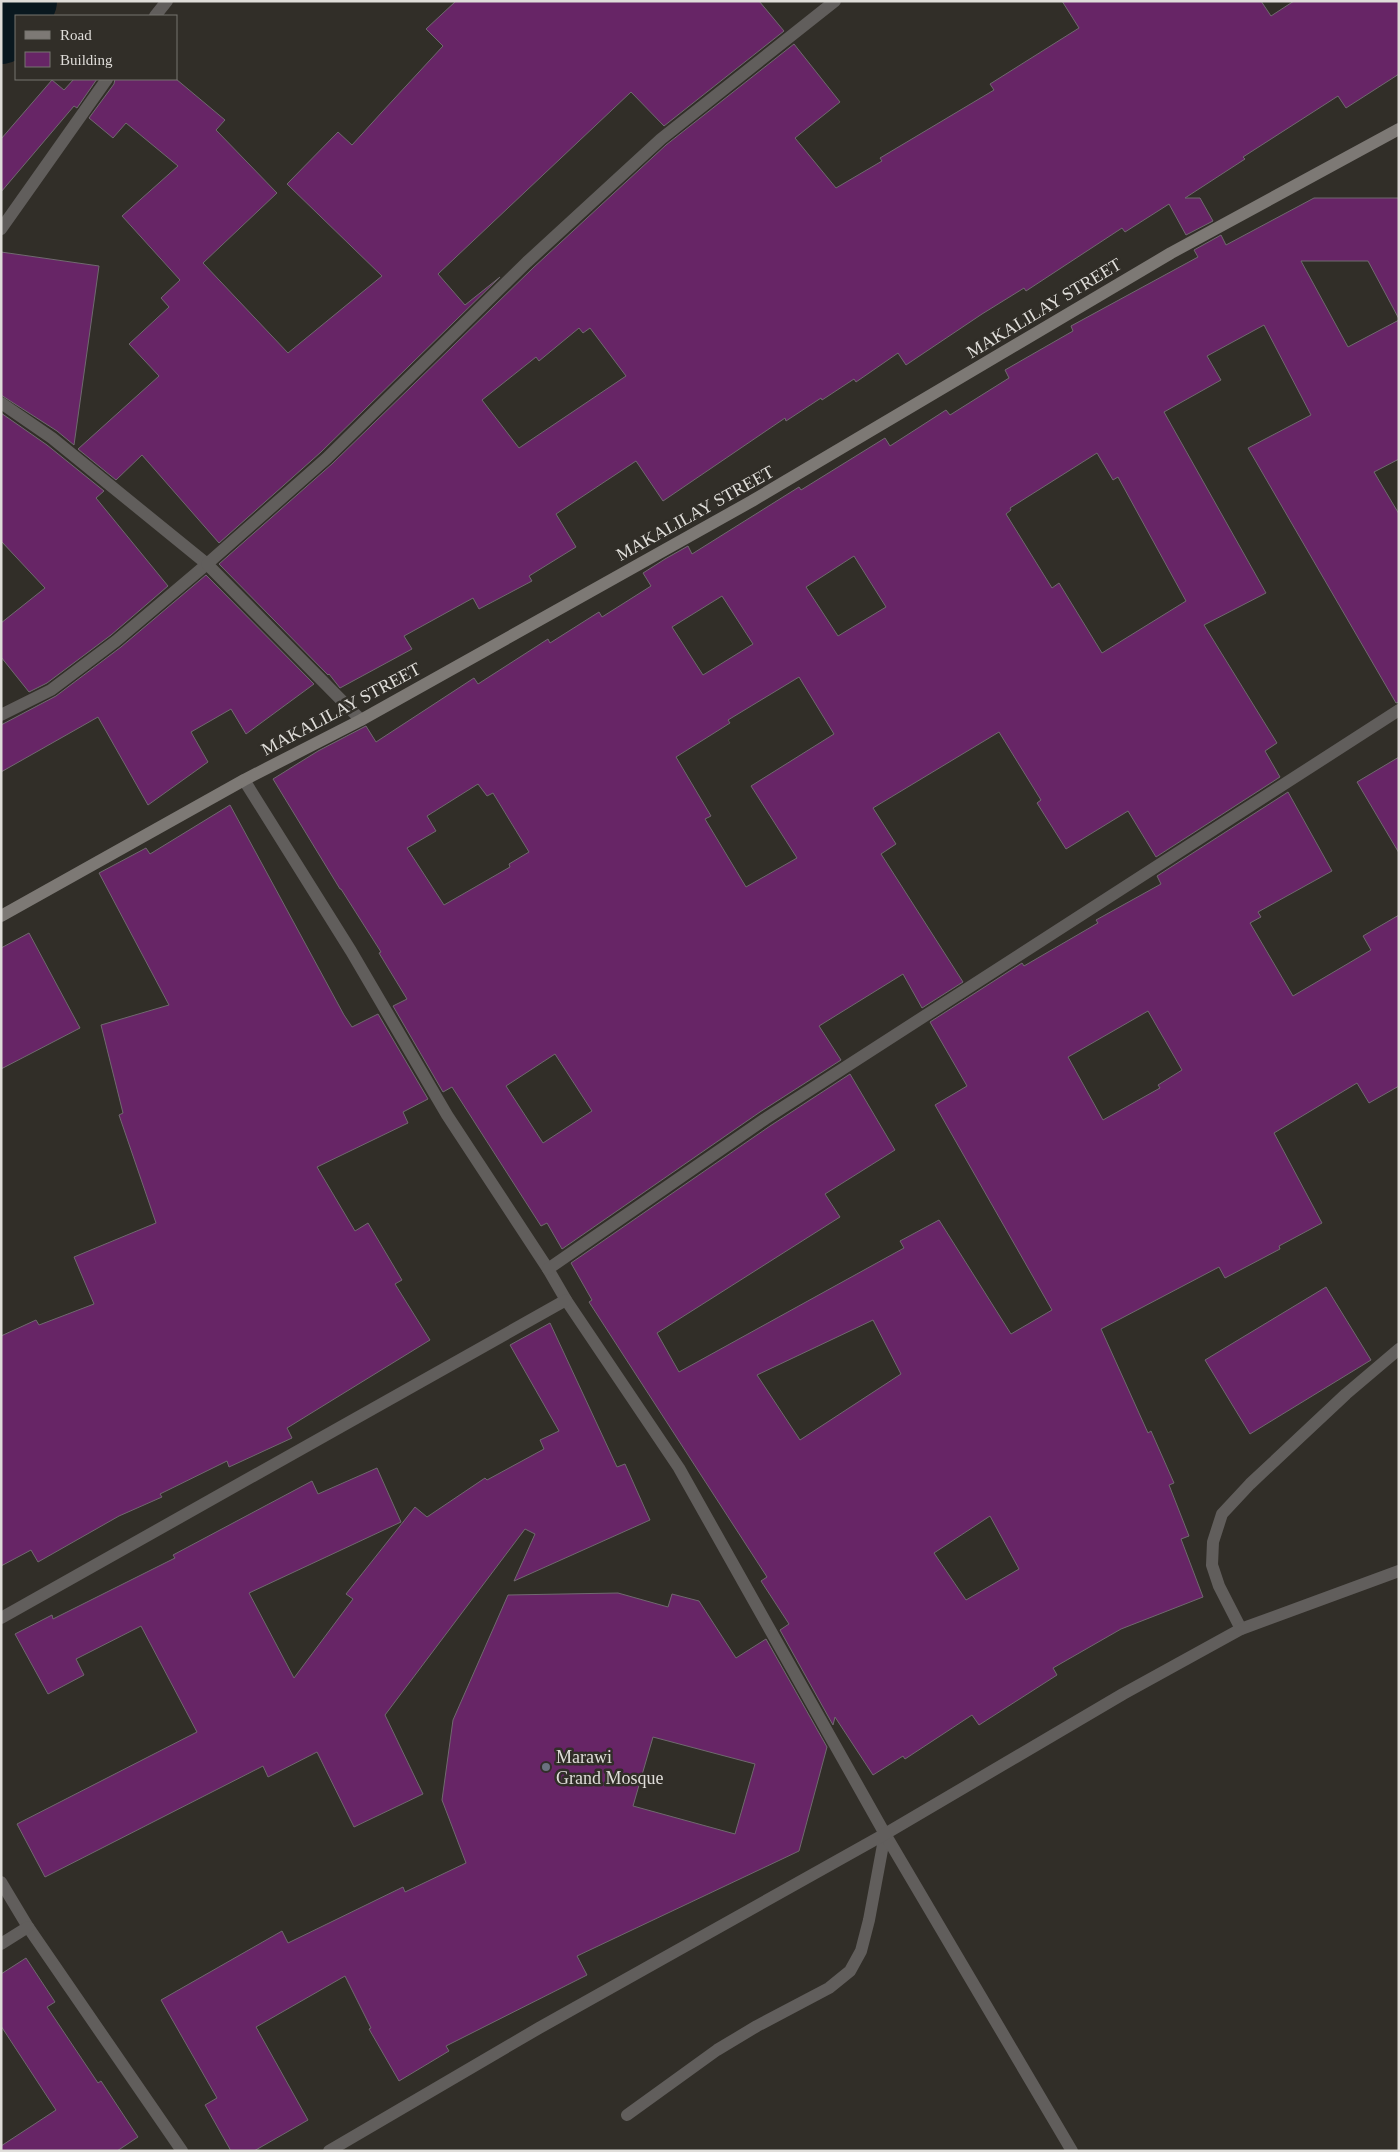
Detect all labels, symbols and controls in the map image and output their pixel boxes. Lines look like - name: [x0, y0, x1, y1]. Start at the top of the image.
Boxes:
- legend: [15, 15, 178, 80]
- text: Road: [60, 27, 92, 43]
- text: Building: [60, 52, 113, 68]
- street label: MAKALILAY STREET: [963, 254, 1125, 362]
- street label: MAKALILAY STREET: [613, 461, 777, 565]
- street label: MAKALILAY STREET: [258, 659, 424, 759]
- place label: Marawi Grand Mosque: [556, 1747, 663, 1788]
- marker: Marawi Grand Mosque: [540, 1761, 552, 1773]

